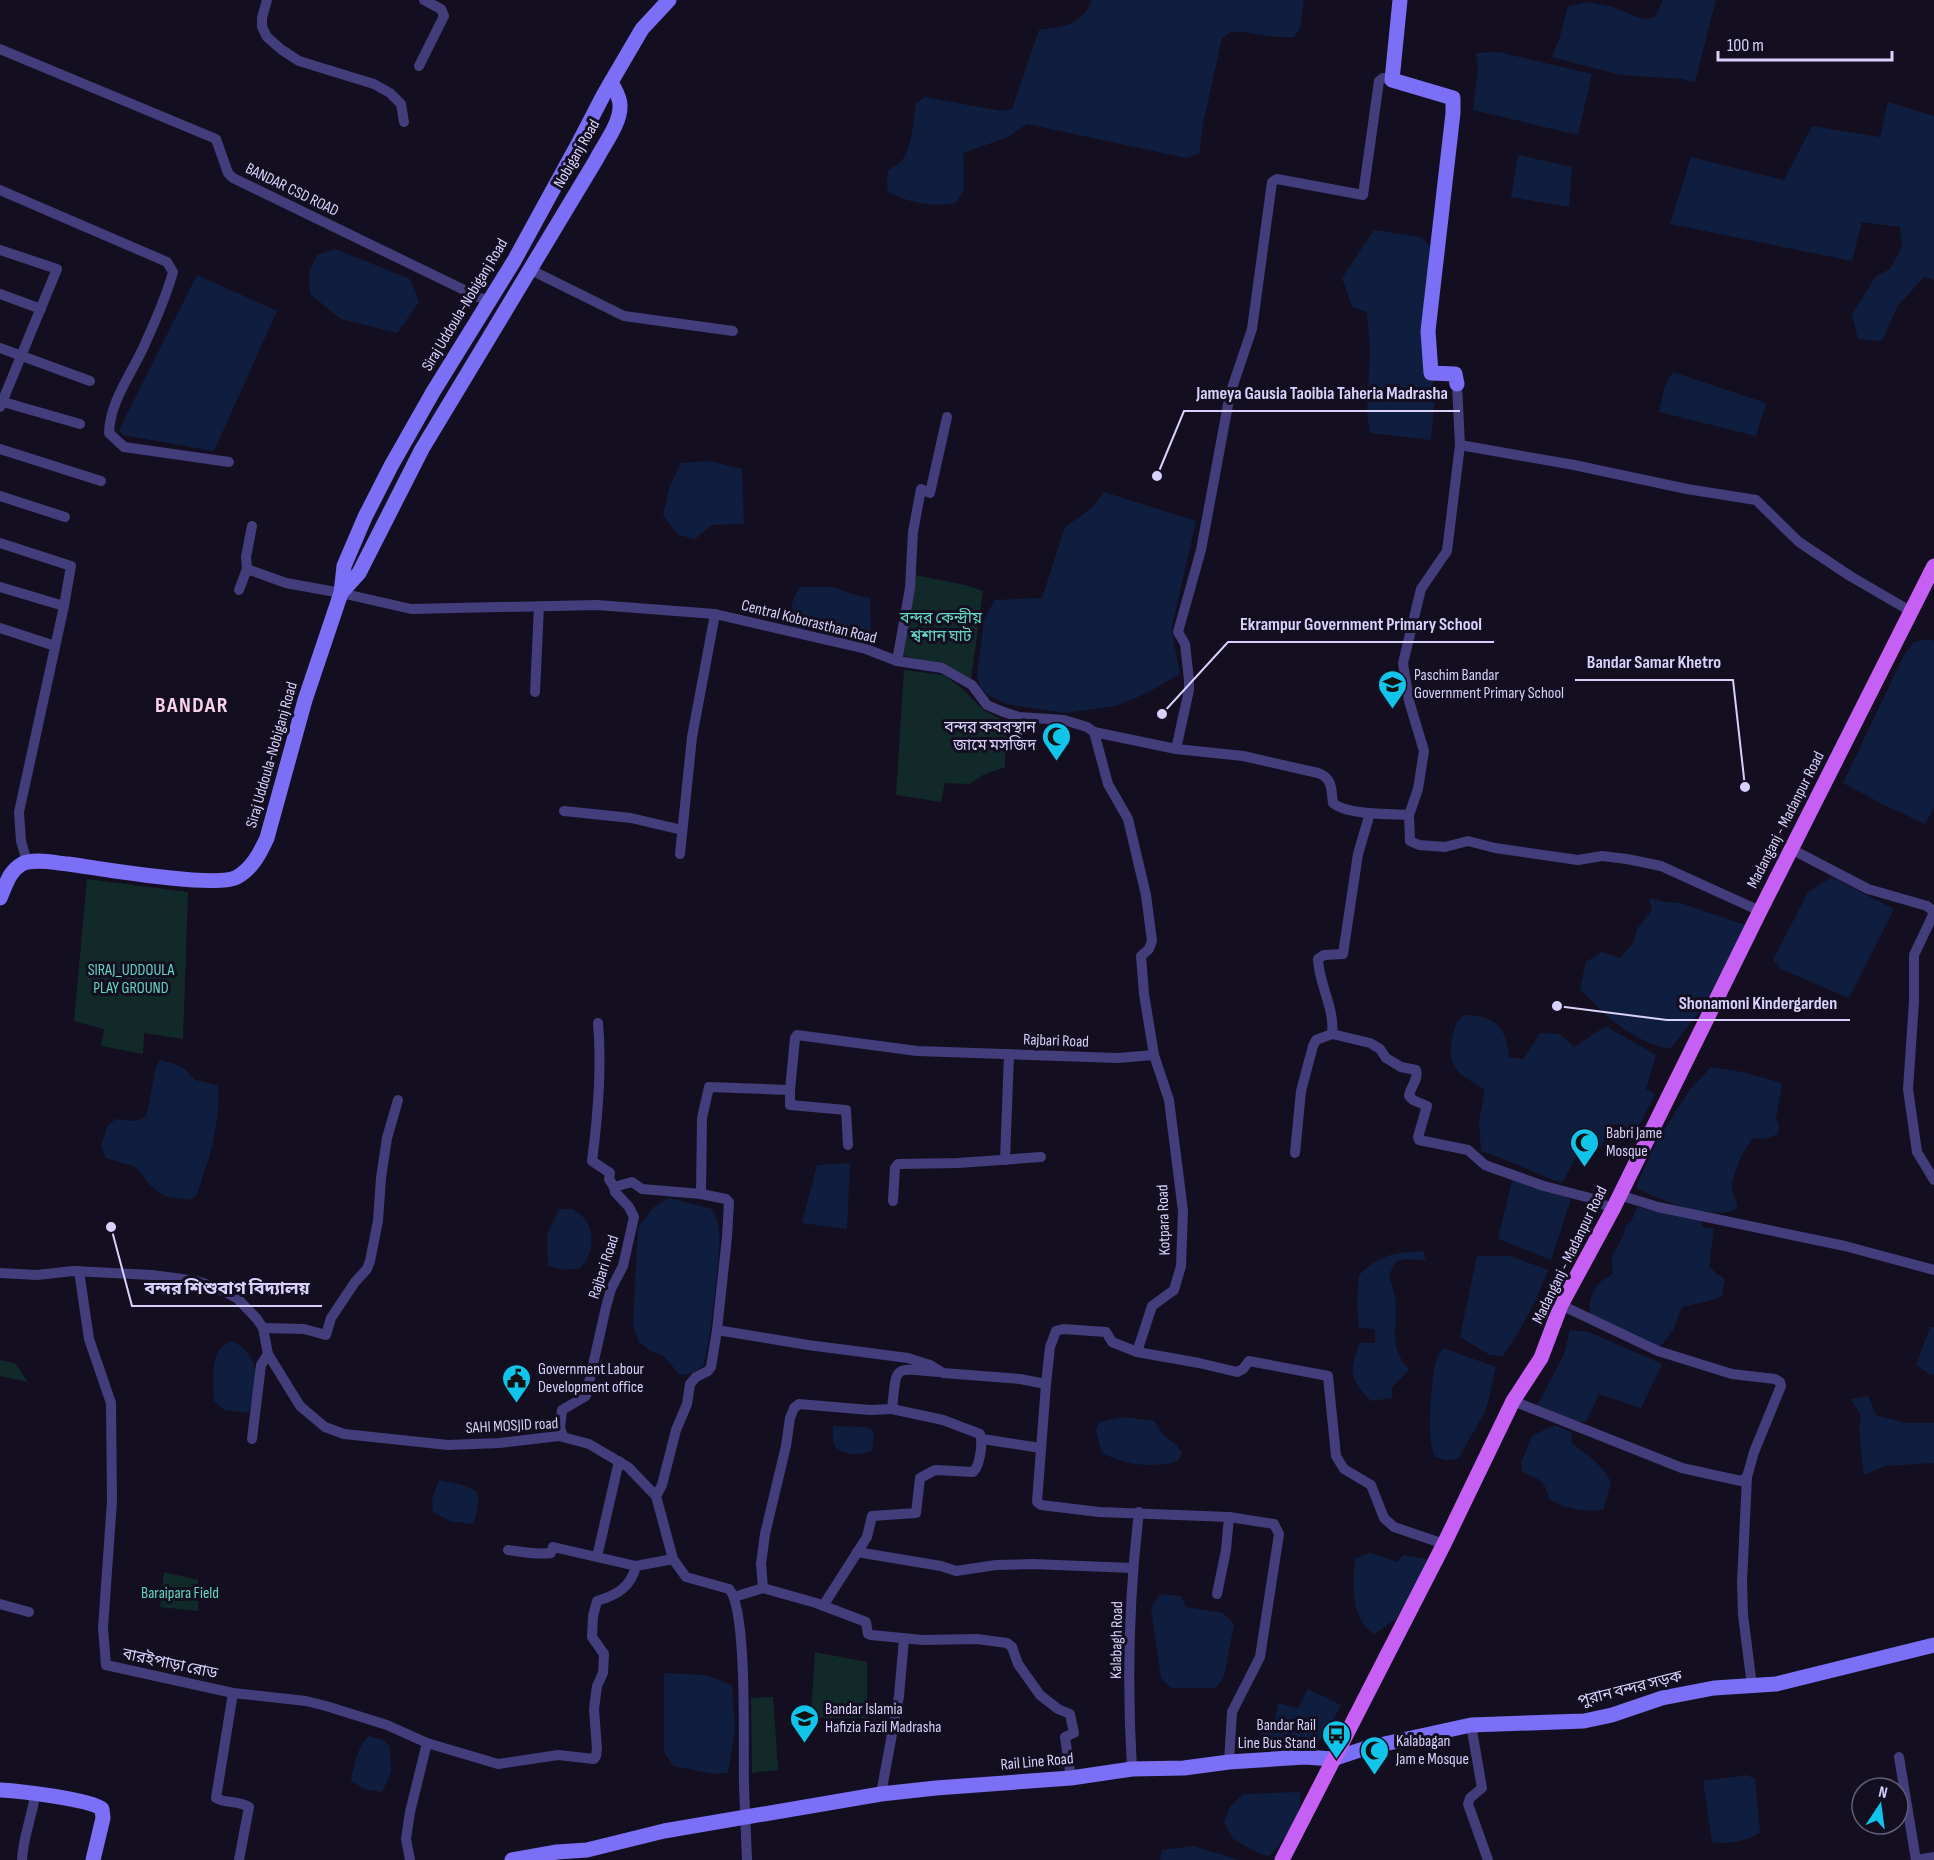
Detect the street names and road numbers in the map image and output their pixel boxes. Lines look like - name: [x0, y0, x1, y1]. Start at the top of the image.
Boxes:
- street label: Nobiganj Road: [550, 116, 604, 192]
- street label: BANDAR CSD ROAD: [242, 159, 342, 221]
- street label: Siraj Uddoula-Nobiganj Road: [418, 235, 512, 375]
- street label: Central Koborasthan Road: [739, 596, 879, 648]
- street label: Siraj Uddoula-Nobiganj Road: [242, 680, 302, 830]
- street label: Madanganj - Madanpur Road: [1743, 748, 1829, 892]
- street label: Rajbari Road: [1023, 1030, 1089, 1052]
- street label: Madanganj - Madanpur Road: [1528, 1183, 1612, 1327]
- street label: Kotpara Road: [1153, 1184, 1175, 1256]
- street label: Rajbari Road: [585, 1233, 623, 1301]
- street label: SAHI MOSJID road: [465, 1414, 559, 1438]
- street label: Kalabagh Road: [1107, 1601, 1127, 1679]
- street label: বারইপাড়া রোড: [120, 1643, 220, 1683]
- street label: পুরান বন্দর সড়ক: [1576, 1667, 1685, 1711]
- street label: Rail Line Road: [1000, 1749, 1074, 1775]

